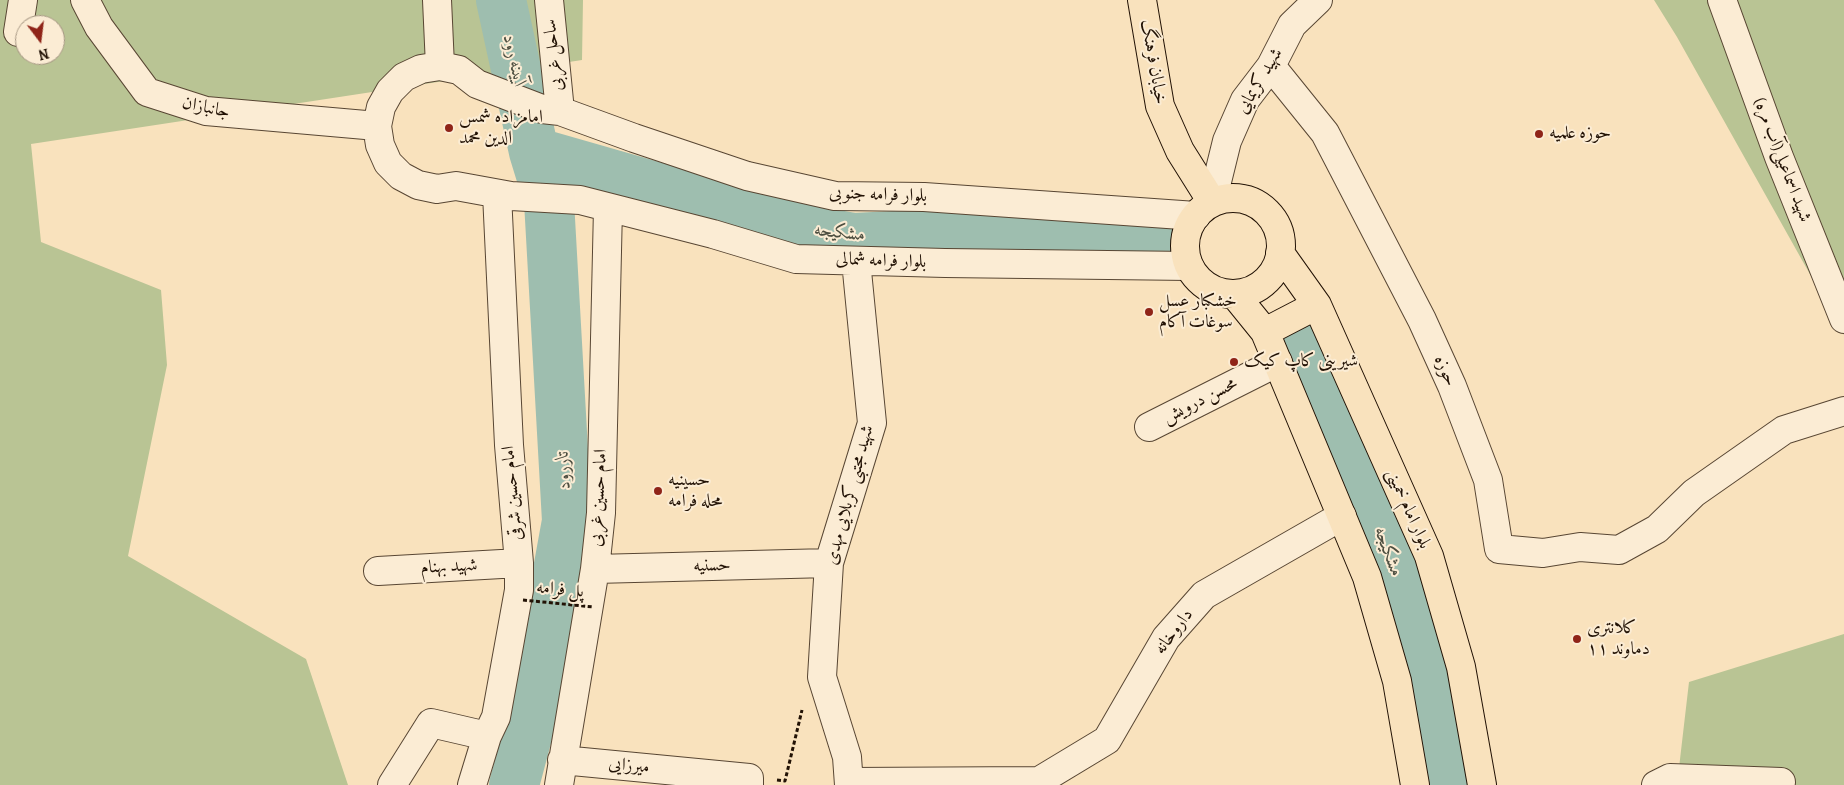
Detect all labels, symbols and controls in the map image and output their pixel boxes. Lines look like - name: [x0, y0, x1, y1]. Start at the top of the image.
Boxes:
- north arrow: [15, 15, 65, 65]
- street label: ساحل غربی: [539, 18, 569, 92]
- street label: خیابان فرهنگ: [1135, 18, 1171, 106]
- water label: آیینه رود: [497, 32, 531, 90]
- text: N: [36, 44, 51, 65]
- street label: شهید کریمایی: [1232, 44, 1288, 118]
- street label: جانبازان: [180, 92, 232, 124]
- street label: شهید اسماعیلی(آب مره): [1748, 95, 1816, 225]
- place label: امامزاده شمس الدین محمد: [459, 107, 543, 150]
- marker: امامزاده شمس الدین محمد: [443, 122, 455, 134]
- place label: حوزه علمیه: [1549, 123, 1611, 145]
- marker: حوزه علمیه: [1533, 128, 1545, 140]
- street label: بلوار فرامه جنوبی: [829, 182, 927, 208]
- water label: مشکیجه: [813, 219, 867, 247]
- street label: بلوار فرامه شمالی: [835, 249, 927, 273]
- place label: خشکبار عسل سوغات آکام: [1159, 291, 1237, 334]
- marker: خشکبار عسل سوغات آکام: [1143, 306, 1155, 318]
- place label: شیرینی کاپ کیک: [1244, 351, 1358, 373]
- street label: حوزه: [1429, 352, 1461, 390]
- marker: شیرینی کاپ کیک: [1228, 356, 1240, 368]
- street label: محسن درویش: [1159, 373, 1241, 429]
- street label: شهید مجتبی کربلایی مهدی: [821, 423, 879, 567]
- street label: امام حسین شرقی: [498, 445, 528, 541]
- street label: امام حسین غربی: [586, 449, 612, 547]
- water label: تاررود: [552, 450, 576, 490]
- street label: بلوار امام خمینی: [1381, 465, 1435, 553]
- place label: حسینیه محله فرامه: [668, 470, 722, 512]
- marker: حسینیه محله فرامه: [652, 485, 664, 497]
- water label: مشکیجه: [1368, 524, 1408, 580]
- street label: شهید بهنام: [420, 555, 478, 579]
- street label: حسنیه: [693, 555, 731, 577]
- street label: پل فرامه: [535, 577, 585, 603]
- street label: داروخانه: [1150, 605, 1198, 659]
- place label: کلانتری ۱۱ دماوند: [1587, 618, 1650, 660]
- marker: کلانتری ۱۱ دماوند: [1571, 633, 1583, 645]
- street label: میرزایی: [607, 753, 651, 779]

